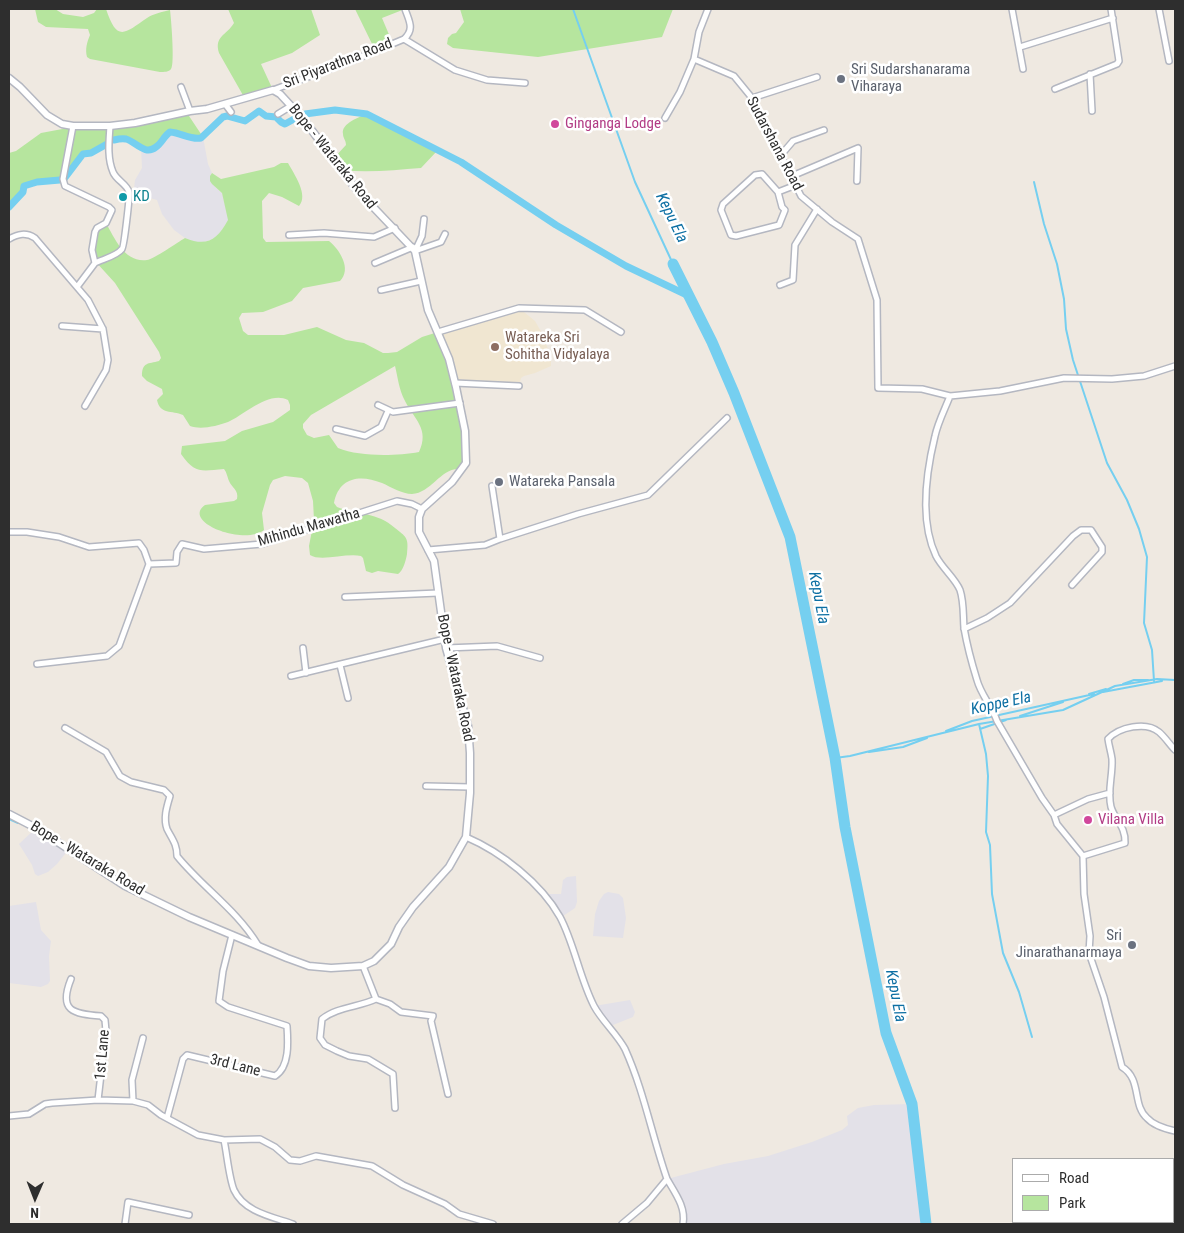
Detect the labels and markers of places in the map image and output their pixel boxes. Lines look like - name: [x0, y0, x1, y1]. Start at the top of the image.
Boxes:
- place label: Sri Sudarshanarama Viharaya: [851, 61, 970, 96]
- marker: Sri Sudarshanarama Viharaya: [835, 73, 847, 85]
- place label: Ginganga Lodge: [565, 115, 661, 133]
- marker: Ginganga Lodge: [549, 118, 561, 130]
- place label: KD: [133, 188, 150, 206]
- marker: KD: [117, 191, 129, 203]
- place label: Watareka Sri Sohitha Vidyalaya: [505, 329, 610, 364]
- marker: Watareka Sri Sohitha Vidyalaya: [489, 341, 501, 353]
- place label: Watareka Pansala: [509, 473, 615, 491]
- marker: Watareka Pansala: [493, 476, 505, 488]
- place label: Vilana Villa: [1098, 811, 1164, 829]
- marker: Vilana Villa: [1082, 814, 1094, 826]
- place label: Sri Jinarathanarmaya: [1016, 927, 1122, 962]
- marker: Sri Jinarathanarmaya: [1126, 939, 1138, 951]

